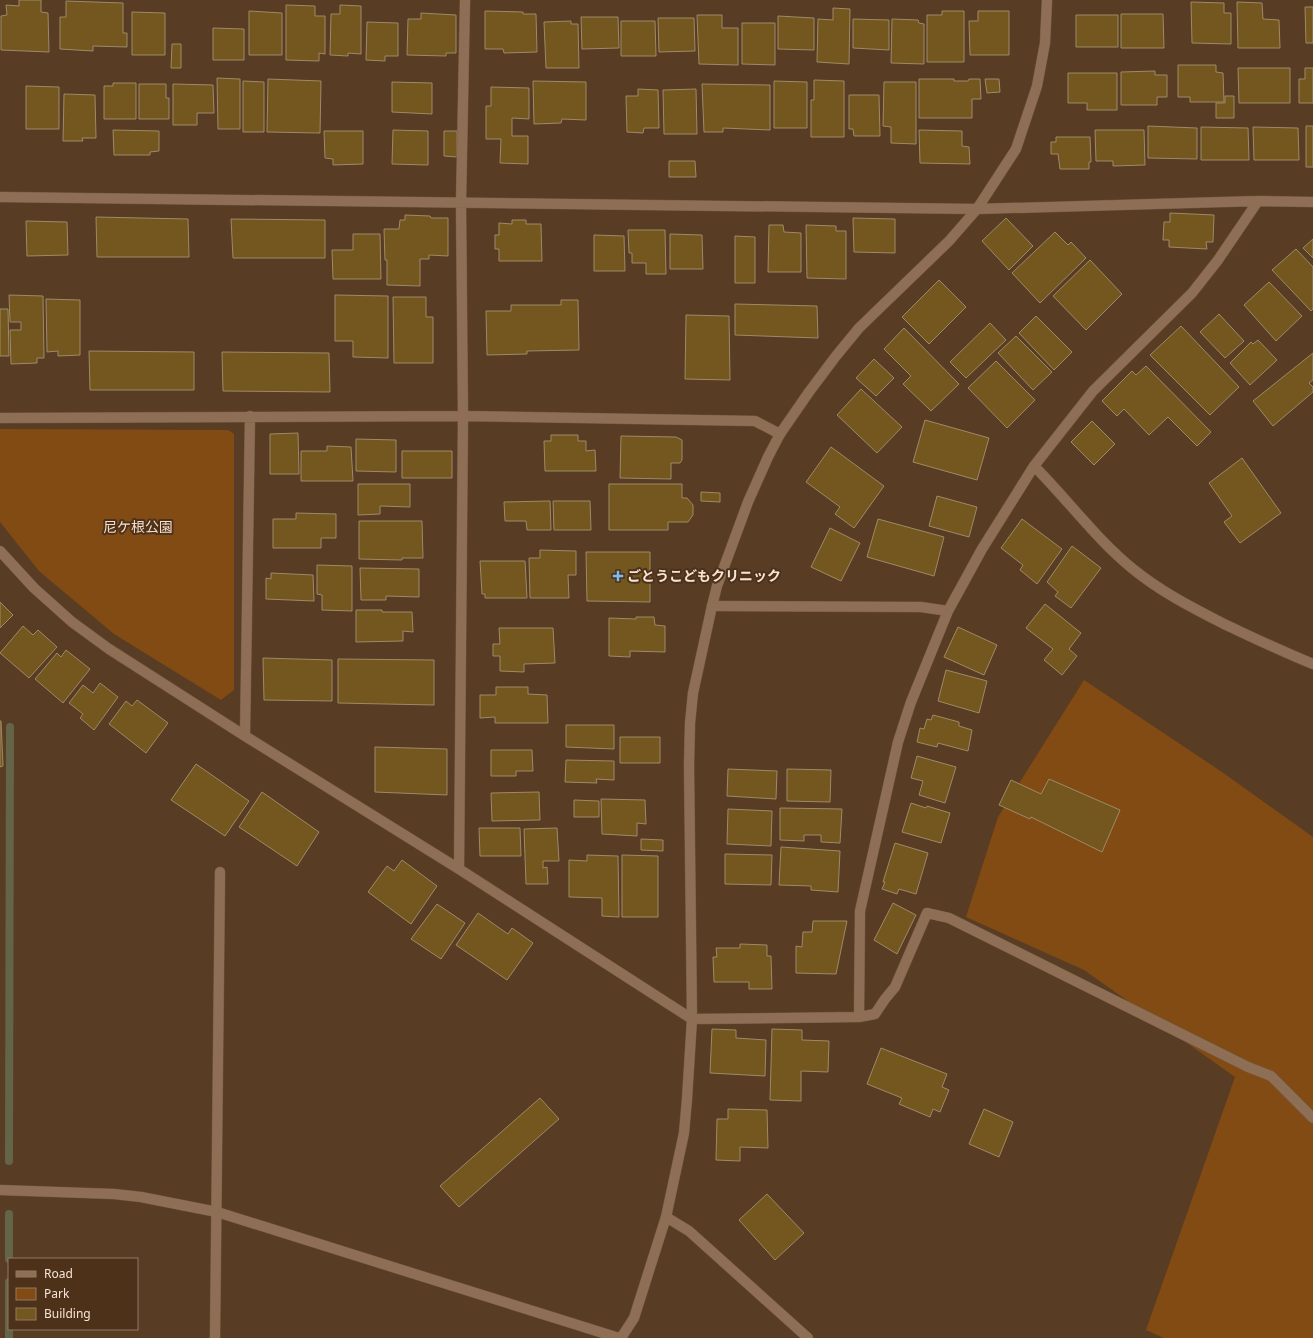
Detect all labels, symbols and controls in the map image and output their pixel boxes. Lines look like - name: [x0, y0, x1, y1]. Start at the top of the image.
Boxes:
- park label: 尼ケ根公園: [103, 517, 173, 536]
- place label: ごとうこどもクリニック: [627, 566, 781, 585]
- marker: ごとうこどもクリニック: [612, 570, 624, 582]
- legend: [8, 1258, 138, 1330]
- text: Road: [44, 1265, 73, 1282]
- text: Park: [44, 1285, 70, 1302]
- text: Building: [44, 1305, 91, 1322]

